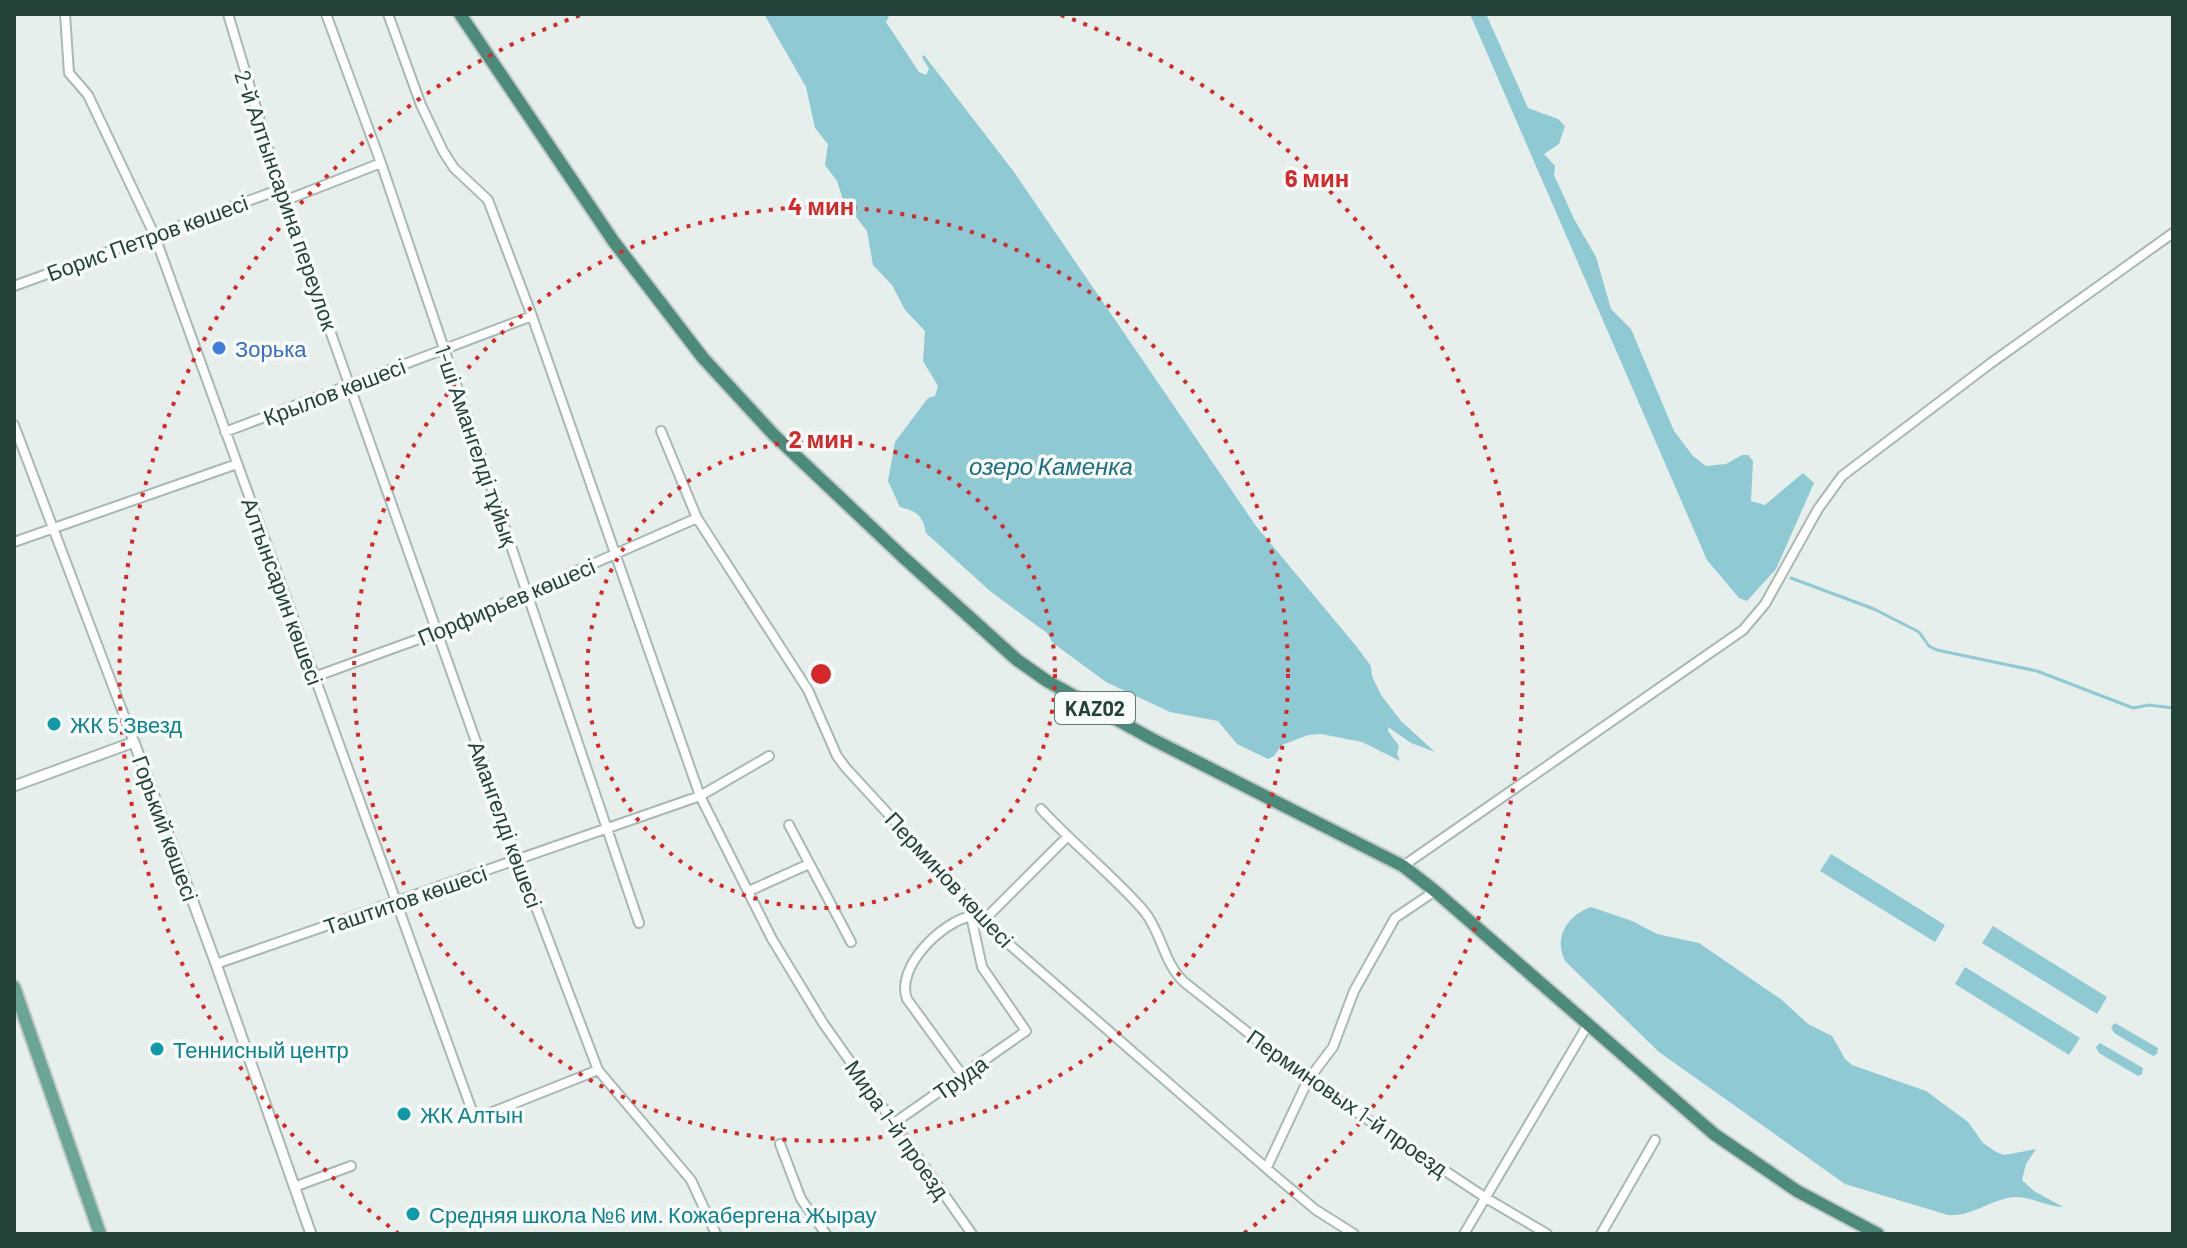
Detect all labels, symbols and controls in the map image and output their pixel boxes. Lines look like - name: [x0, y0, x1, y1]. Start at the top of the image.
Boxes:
- street label: 2-й Алтынсарина переулок: [229, 67, 344, 334]
- text: 6 мин: [1285, 163, 1349, 192]
- street label: Борис Петров көшесі: [43, 188, 251, 286]
- text: 4 мин: [788, 191, 854, 220]
- place label: Зорька: [235, 335, 307, 362]
- marker: Зорька: [210, 339, 228, 357]
- street label: 1-ші Амангелді тұйық: [430, 341, 524, 549]
- street label: Крылов көшесі: [259, 352, 409, 431]
- text: 2 мин: [788, 424, 854, 453]
- water label: озеро Каменка: [969, 451, 1133, 480]
- street label: Алтынсарин көшесі: [236, 494, 329, 689]
- street label: Порфирьев көшесі: [413, 552, 599, 651]
- centre of rings: [807, 660, 835, 688]
- road number: KAZ02: [1055, 692, 1135, 724]
- place label: ЖК 5 Звезд: [70, 711, 182, 738]
- marker: ЖК 5 Звезд: [45, 715, 63, 733]
- street label: Амангелді көшесі: [463, 737, 548, 911]
- street label: Горький көшесі: [127, 752, 204, 904]
- street label: Перминов көшесі: [880, 806, 1019, 953]
- street label: Таштитов көшесі: [320, 859, 490, 939]
- street label: Перминовых 1-й проезд: [1242, 1023, 1453, 1182]
- place label: Теннисный центр: [173, 1036, 349, 1063]
- marker: Теннисный центр: [148, 1040, 166, 1058]
- street label: Труда: [928, 1049, 993, 1106]
- street label: Мира 1-й проезд: [840, 1055, 956, 1204]
- place label: ЖК Алтын: [420, 1101, 523, 1127]
- marker: ЖК Алтын: [395, 1105, 413, 1123]
- place label: Средняя школа №6 им. Кожабергена Жырау: [429, 1201, 877, 1228]
- marker: Средняя школа №6 им. Кожабергена Жырау: [404, 1205, 422, 1223]

